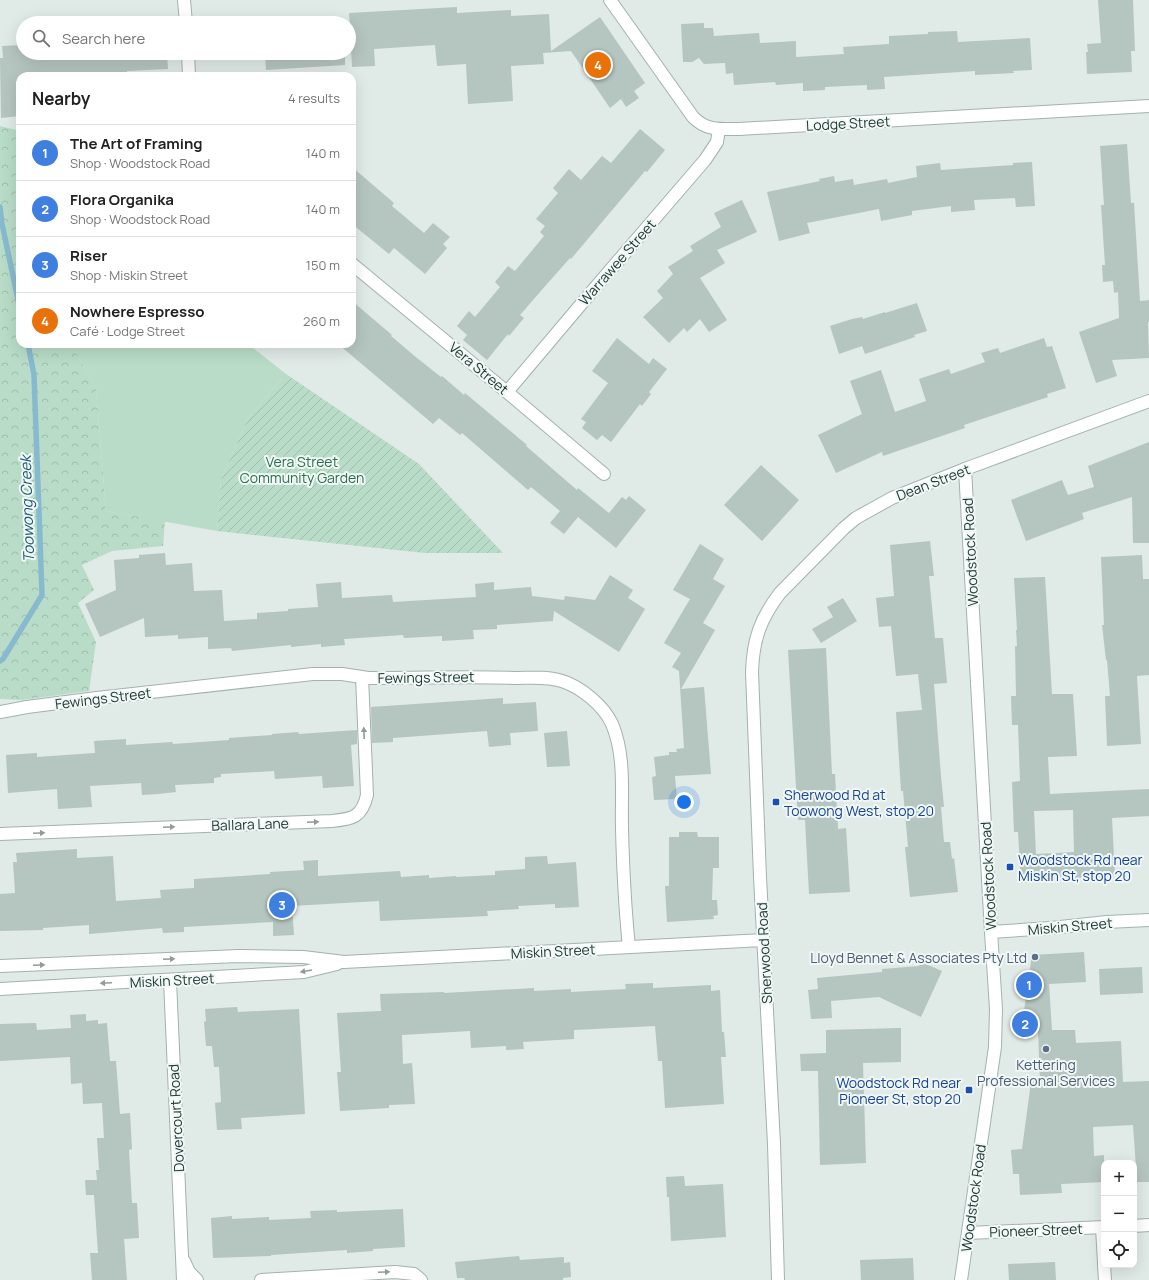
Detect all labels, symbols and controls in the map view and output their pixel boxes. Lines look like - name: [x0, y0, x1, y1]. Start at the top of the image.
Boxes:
- search box: [16, 16, 356, 60]
- icon: search: [30, 27, 52, 49]
- text: Search here: [62, 28, 145, 49]
- pin: 4: [585, 50, 611, 80]
- text: Nearby: [32, 87, 90, 110]
- text: 4 results: [288, 89, 340, 107]
- street label: Lodge Street: [805, 111, 891, 135]
- text: The Art of Framing: [70, 133, 203, 154]
- text: 1: [42, 144, 48, 162]
- text: 140 m: [306, 144, 340, 162]
- text: Shop · Woodstock Road: [70, 154, 210, 172]
- text: Flora Organika: [70, 189, 174, 210]
- text: 2: [41, 200, 49, 218]
- text: 140 m: [306, 200, 340, 218]
- text: Shop · Woodstock Road: [70, 210, 210, 228]
- street label: Warrawee Street: [574, 215, 660, 309]
- text: Riser: [70, 245, 107, 266]
- text: 3: [41, 256, 49, 274]
- text: 150 m: [306, 256, 340, 274]
- text: Shop · Miskin Street: [70, 266, 188, 284]
- text: Nowhere Espresso: [70, 301, 205, 322]
- text: 4: [41, 312, 49, 330]
- text: 260 m: [303, 312, 340, 330]
- text: Café · Lodge Street: [70, 322, 185, 340]
- street label: Vera Street: [445, 337, 513, 399]
- park label: Vera Street Community Garden: [240, 452, 364, 487]
- water label: Toowong Creek: [15, 453, 39, 563]
- street label: Dean Street: [893, 459, 973, 505]
- street label: Woodstock Road: [958, 497, 982, 607]
- street label: Fewings Street: [378, 667, 475, 687]
- street label: Fewings Street: [54, 683, 152, 713]
- one-way arrow: [361, 726, 367, 739]
- place label: Sherwood Rd at Toowong West, stop 20: [784, 785, 934, 820]
- your location: [674, 792, 694, 812]
- marker: Sherwood Rd at Toowong West, stop 20: [771, 797, 781, 807]
- street label: Ballara Lane: [211, 813, 289, 835]
- one-way arrow: [307, 818, 319, 825]
- street label: Woodstock Road: [976, 821, 1000, 931]
- one-way arrow: [163, 824, 175, 831]
- one-way arrow: [33, 829, 45, 836]
- place label: Woodstock Rd near Miskin St, stop 20: [1018, 850, 1143, 885]
- marker: Woodstock Rd near Miskin St, stop 20: [1005, 862, 1015, 872]
- pin: 3: [269, 890, 295, 920]
- street label: Sherwood Road: [752, 902, 776, 1004]
- street label: Miskin Street: [1027, 913, 1113, 939]
- street label: Miskin Street: [510, 939, 596, 963]
- place label: Lloyd Bennet & Associates Pty Ltd: [810, 948, 1027, 967]
- marker: Lloyd Bennet & Associates Pty Ltd: [1030, 952, 1040, 962]
- one-way arrow: [163, 956, 175, 963]
- one-way arrow: [33, 962, 46, 968]
- street label: Miskin Street: [129, 968, 215, 992]
- one-way arrow: [300, 968, 312, 974]
- pin: 1: [1016, 970, 1042, 1000]
- one-way arrow: [100, 980, 112, 987]
- pin: 2: [1012, 1009, 1038, 1039]
- marker: Kettering Professional Services: [1041, 1044, 1051, 1054]
- place label: Kettering Professional Services: [977, 1055, 1115, 1090]
- street label: Dovercourt Road: [164, 1064, 188, 1172]
- place label: Woodstock Rd near Pioneer St, stop 20: [836, 1073, 961, 1108]
- marker: Woodstock Rd near Pioneer St, stop 20: [964, 1085, 974, 1095]
- street label: Woodstock Road: [956, 1143, 990, 1253]
- map controls: [1101, 1160, 1137, 1268]
- button: +: [1101, 1160, 1137, 1196]
- button: −: [1101, 1196, 1137, 1232]
- street label: Pioneer Street: [989, 1219, 1083, 1241]
- button: locate: [1101, 1232, 1137, 1268]
- one-way arrow: [378, 1269, 390, 1276]

